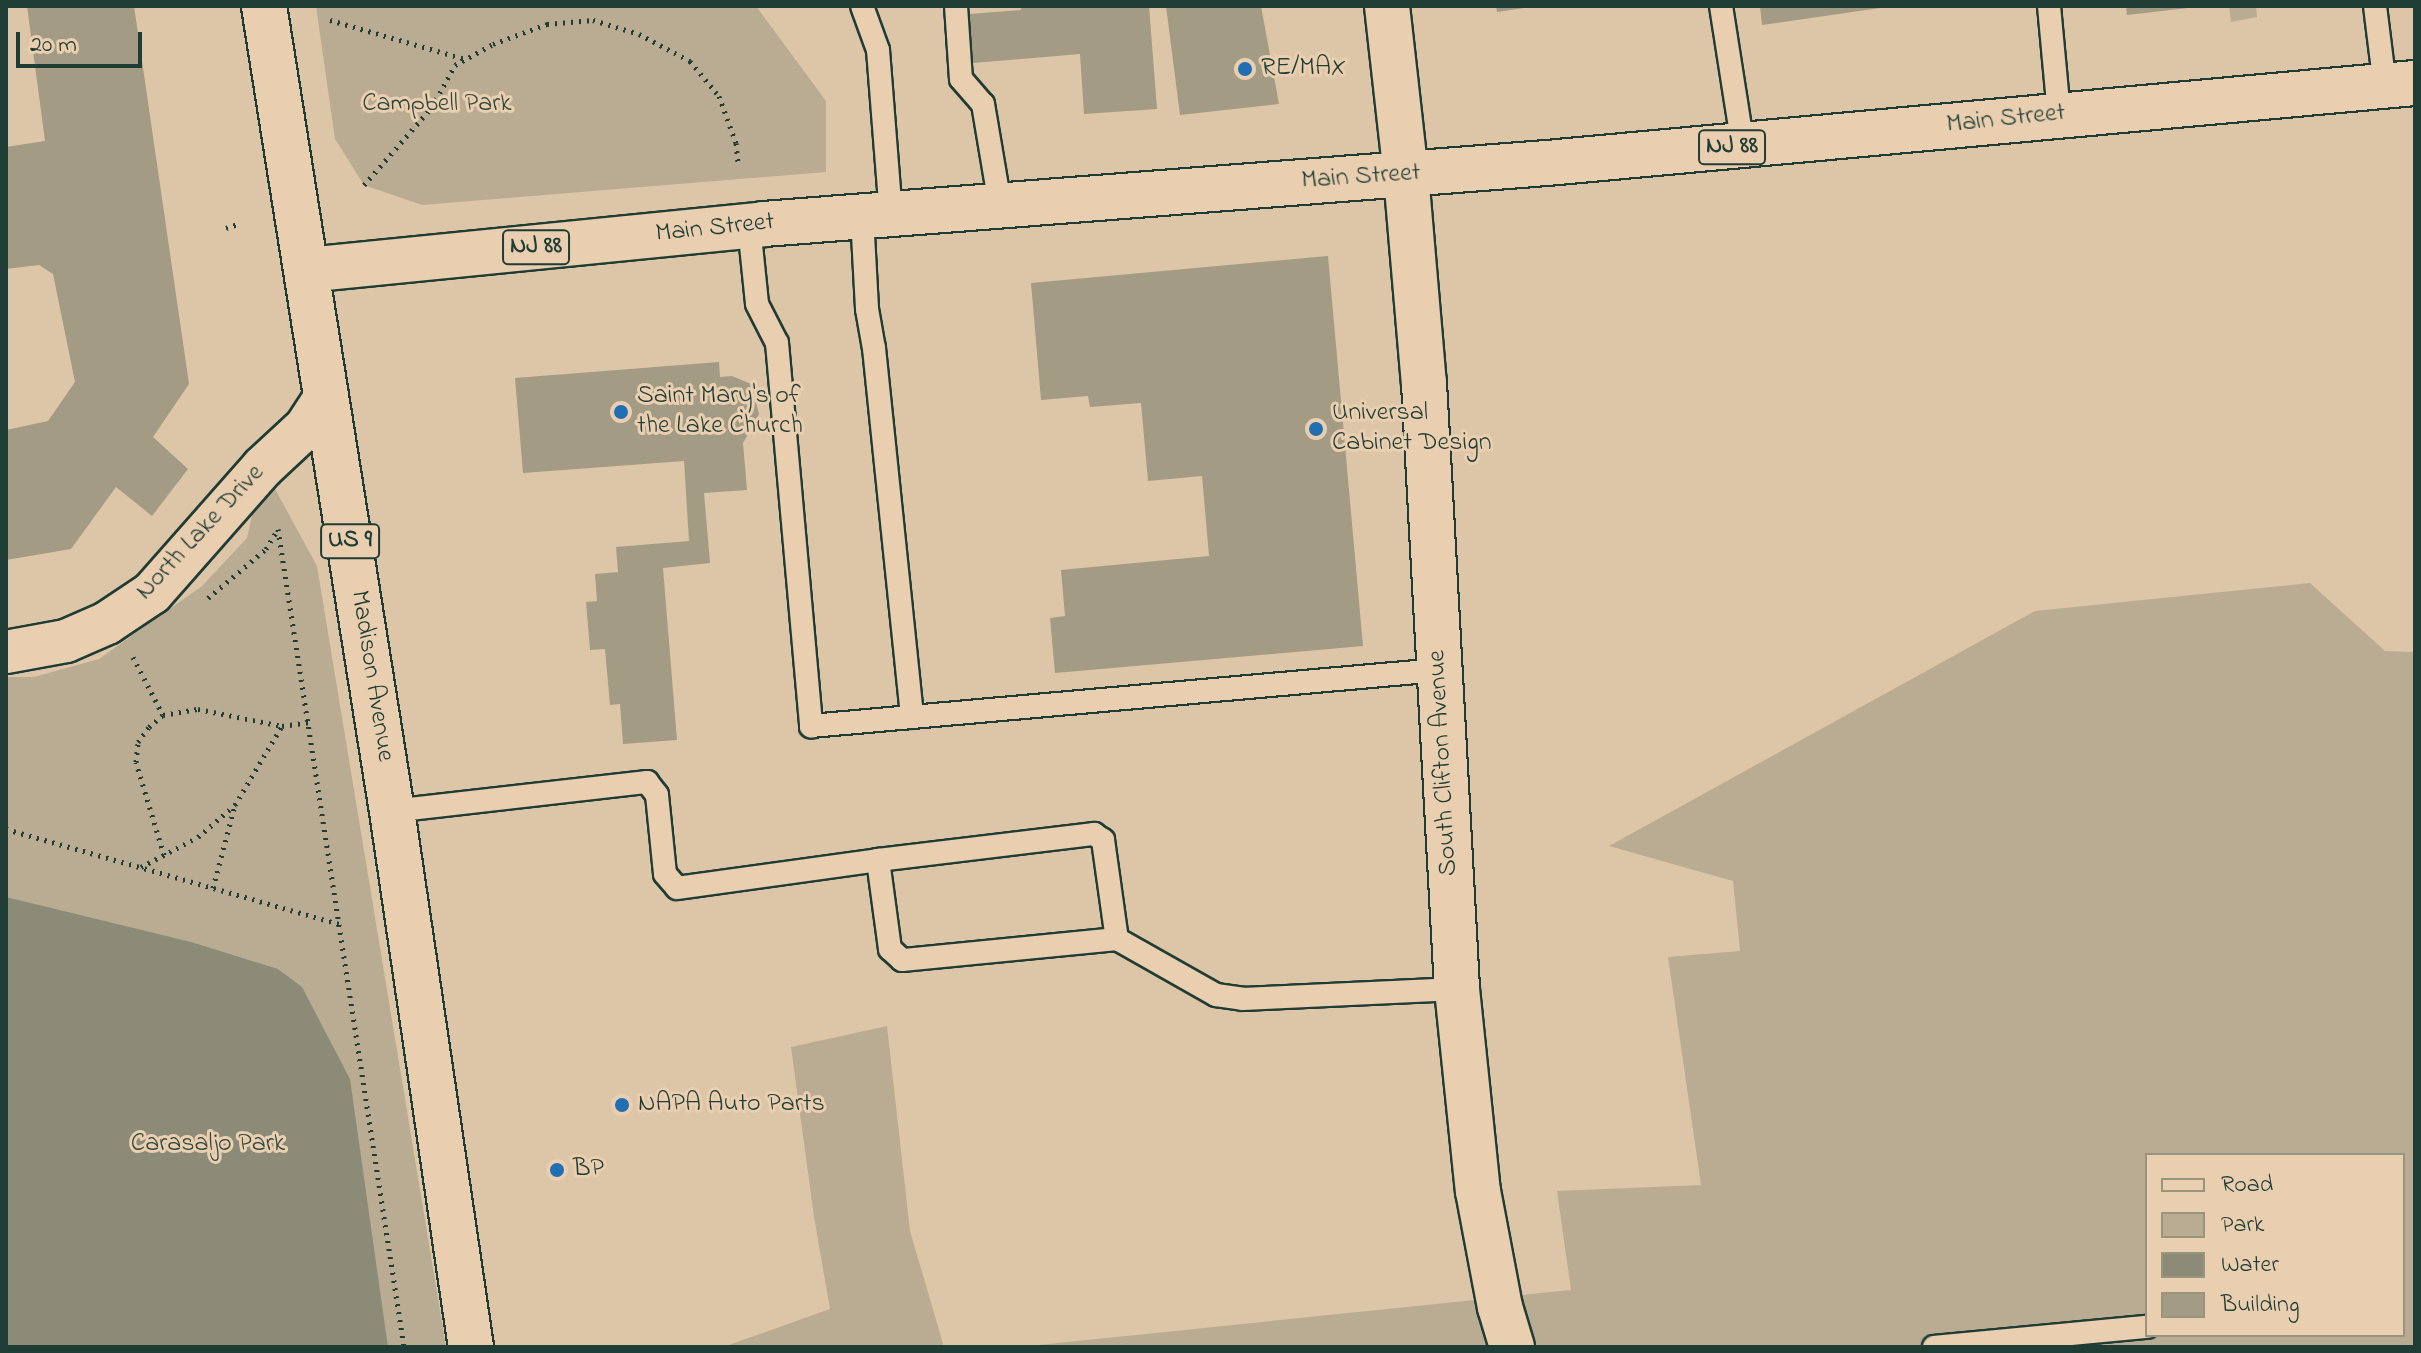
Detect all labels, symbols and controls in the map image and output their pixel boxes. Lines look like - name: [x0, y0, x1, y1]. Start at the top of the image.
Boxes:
- scale bar: [20, 16, 146, 66]
- text: 20 m: [30, 28, 77, 63]
- place label: RE/MAX: [1261, 53, 1346, 85]
- marker: RE/MAX: [1236, 60, 1254, 78]
- park label: Campbell Park: [362, 89, 512, 121]
- street label: Main Street: [1945, 98, 2067, 142]
- road number: NJ 88: [1698, 127, 1766, 167]
- street label: Main Street: [1300, 158, 1422, 198]
- street label: Main Street: [654, 207, 776, 251]
- road number: NJ 88: [502, 227, 570, 267]
- place label: Saint Mary's of the Lake Church: [637, 381, 803, 442]
- place label: Universal Cabinet Design: [1332, 398, 1492, 460]
- marker: Saint Mary's of the Lake Church: [612, 403, 630, 421]
- marker: Universal Cabinet Design: [1307, 420, 1325, 438]
- street label: North Lake Drive: [130, 459, 272, 607]
- road number: US 9: [320, 521, 380, 561]
- street label: Madison Avenue: [342, 588, 400, 764]
- street label: South Clifton Avenue: [1423, 649, 1465, 877]
- place label: NAPA Auto Parts: [638, 1089, 825, 1121]
- marker: NAPA Auto Parts: [613, 1096, 631, 1114]
- park label: Carasaljo Park: [131, 1129, 285, 1161]
- legend: [2145, 1153, 2405, 1337]
- place label: BP: [573, 1154, 604, 1186]
- marker: BP: [548, 1161, 566, 1179]
- text: Road: [2221, 1168, 2273, 1203]
- text: Park: [2221, 1208, 2264, 1243]
- text: Water: [2221, 1248, 2279, 1283]
- text: Building: [2221, 1288, 2300, 1323]

